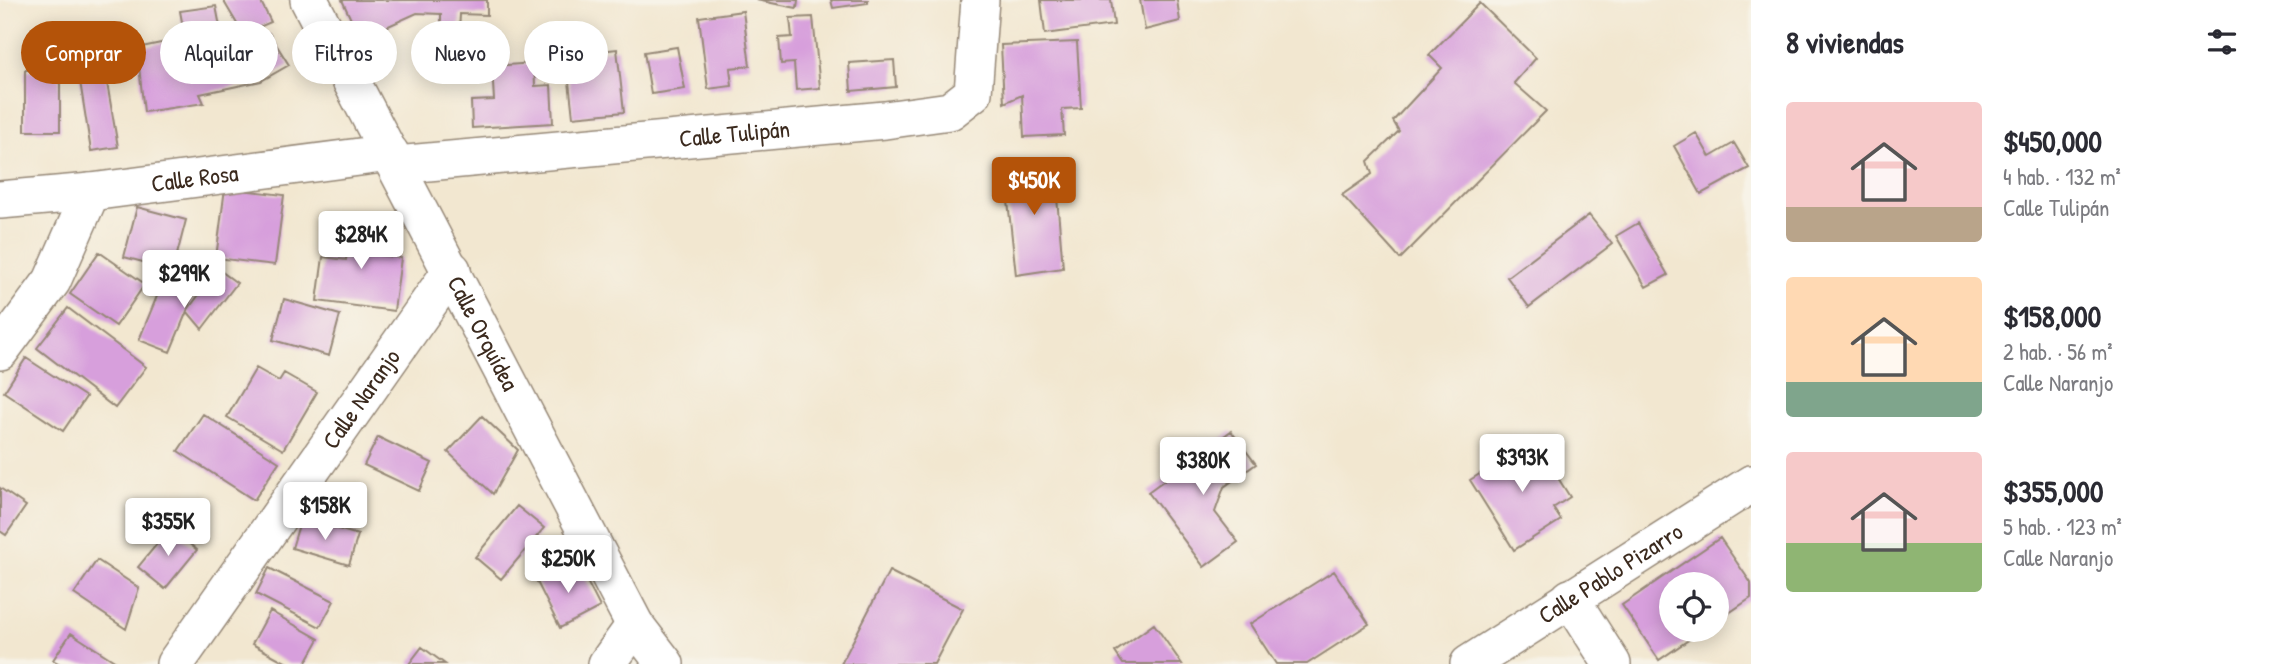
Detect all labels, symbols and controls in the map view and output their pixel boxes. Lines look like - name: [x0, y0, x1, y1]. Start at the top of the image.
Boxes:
- chip: Comprar: [21, 21, 146, 84]
- chip: Alquilar: [160, 21, 278, 84]
- chip: Filtros: [292, 21, 397, 84]
- chip: Nuevo: [411, 21, 510, 84]
- chip: Piso: [524, 21, 608, 84]
- text: 8 viviendas: [1786, 22, 1904, 62]
- icon: filters: [2203, 23, 2241, 61]
- street label: Calle Tulipán: [678, 112, 791, 154]
- text: $450,000: [2003, 121, 2102, 161]
- icon: home: [1842, 130, 1926, 214]
- street label: Calle Rosa: [149, 156, 240, 199]
- pin: $450K: [985, 158, 1083, 217]
- text: 4 hab. · 132 m²: [2003, 161, 2121, 192]
- text: $450K: [1008, 164, 1060, 195]
- text: Calle Tulipán: [2003, 192, 2109, 223]
- pin: $284K: [312, 212, 410, 271]
- text: $284K: [334, 218, 388, 249]
- pin: $299K: [135, 250, 233, 310]
- text: $299K: [158, 257, 210, 288]
- street label: Calle Orquídea: [441, 270, 527, 396]
- text: $158,000: [2003, 296, 2101, 336]
- icon: home: [1842, 305, 1926, 389]
- text: 2 hab. · 56 m²: [2003, 336, 2112, 367]
- street label: Calle Naranjo: [314, 342, 407, 455]
- text: Calle Naranjo: [2003, 367, 2113, 398]
- pin: $393K: [1473, 434, 1571, 494]
- pin: $380K: [1154, 438, 1252, 497]
- text: $393K: [1496, 441, 1548, 472]
- text: $380K: [1176, 444, 1230, 475]
- text: $355,000: [2003, 471, 2103, 511]
- icon: home: [1842, 480, 1926, 564]
- pin: $158K: [276, 482, 374, 542]
- text: $158K: [299, 489, 351, 520]
- pin: $355K: [119, 498, 217, 558]
- text: $355K: [141, 505, 195, 536]
- text: 5 hab. · 123 m²: [2003, 511, 2122, 542]
- street label: Calle Pablo Pizarro: [1532, 515, 1689, 631]
- pin: $250K: [519, 536, 617, 595]
- text: $250K: [541, 542, 595, 573]
- text: Calle Naranjo: [2003, 542, 2113, 573]
- map controls: [1659, 572, 1729, 642]
- button: locate: [1659, 572, 1729, 642]

